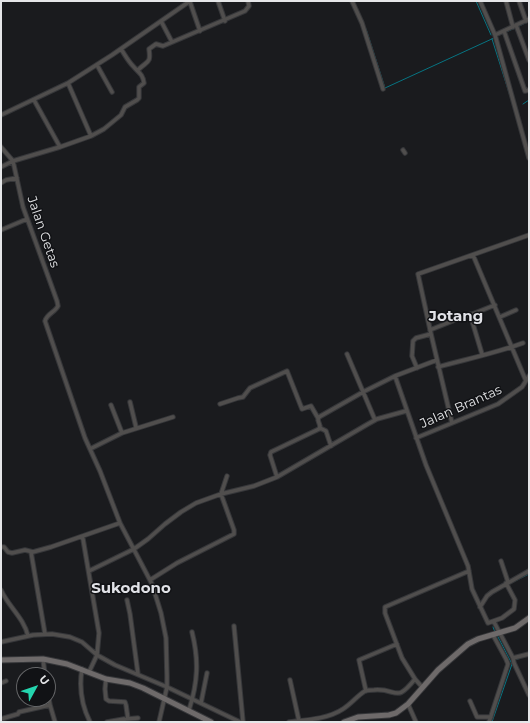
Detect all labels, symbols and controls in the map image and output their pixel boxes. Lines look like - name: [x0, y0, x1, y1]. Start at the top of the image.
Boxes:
- street label: Jalan Getas: [24, 194, 62, 270]
- district label: Jotang: [429, 308, 483, 326]
- street label: Jalan Brantas: [418, 382, 504, 432]
- district label: Sukodono: [91, 580, 171, 598]
- north arrow: [16, 667, 56, 707]
- text: U: [36, 672, 53, 688]

